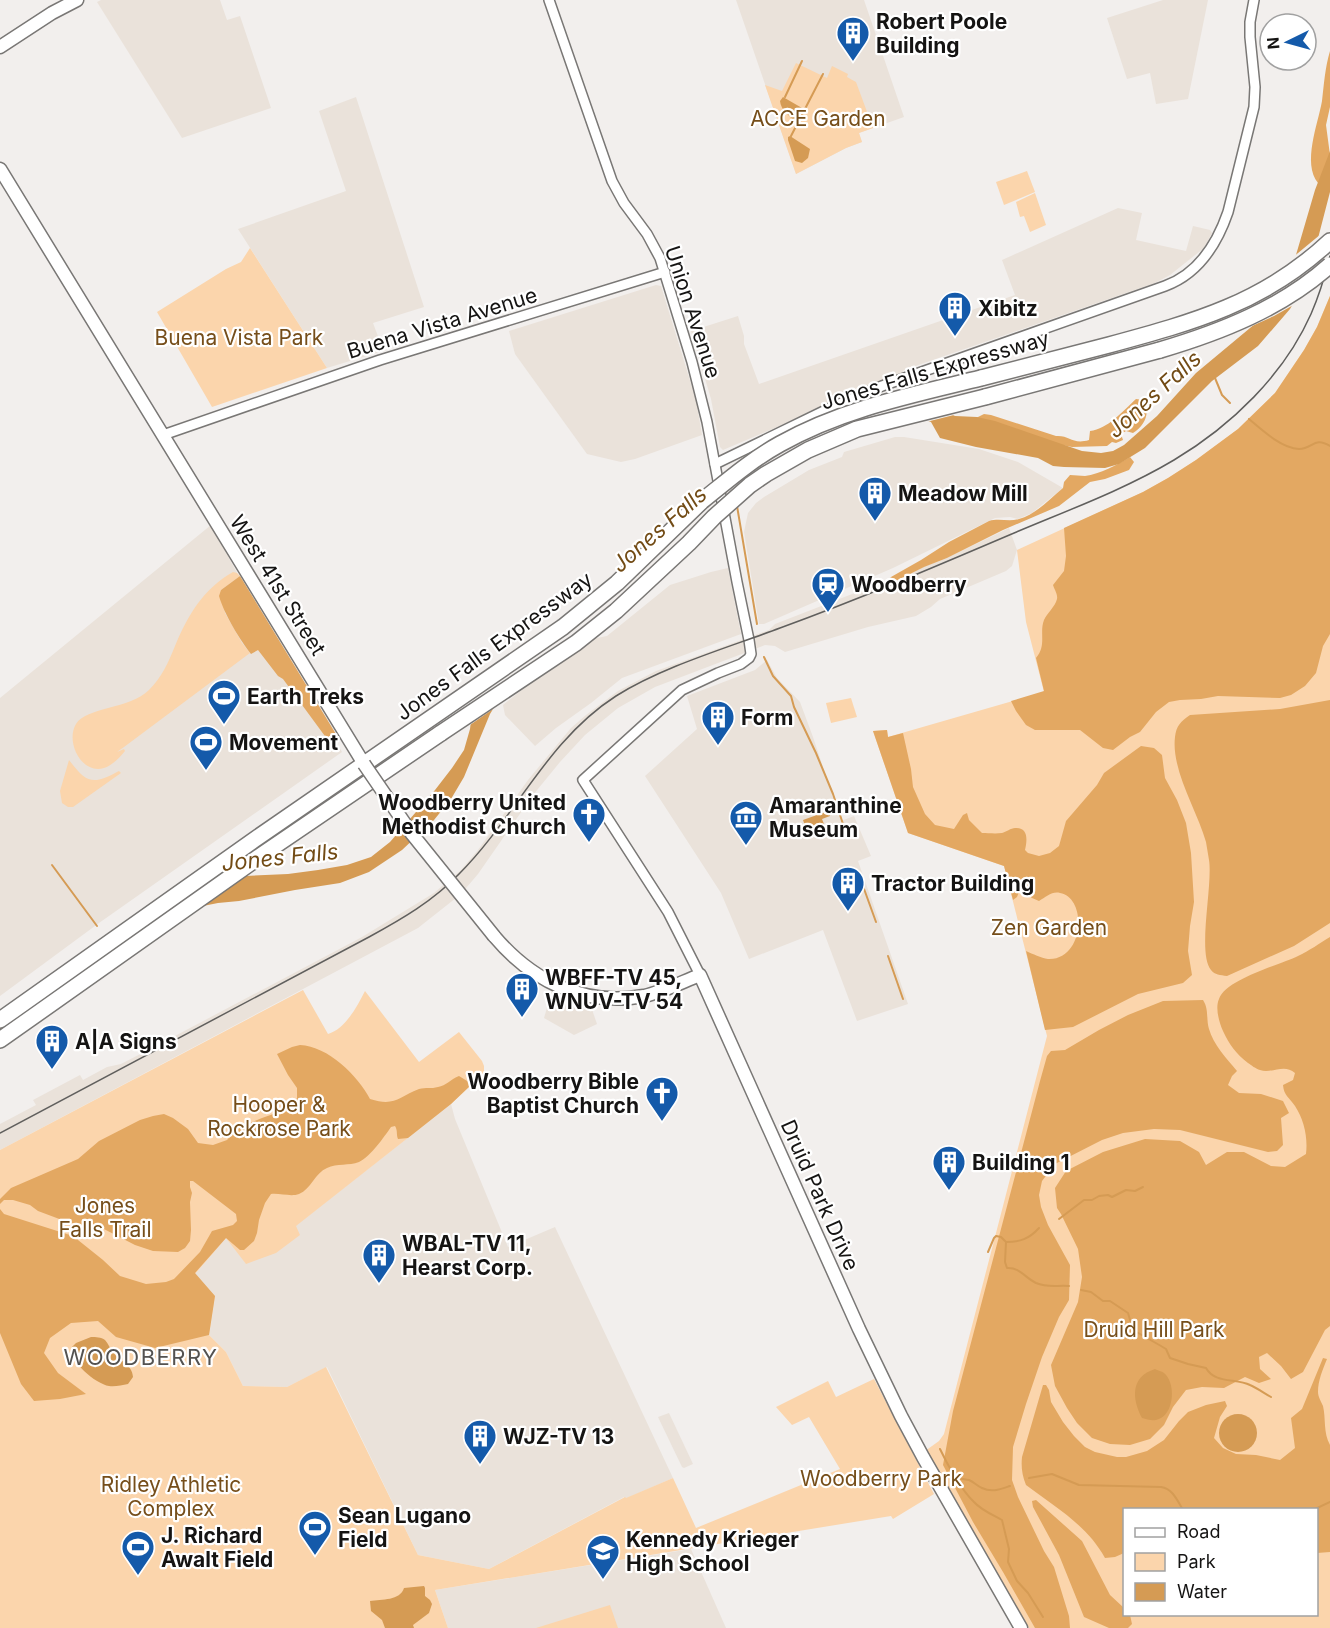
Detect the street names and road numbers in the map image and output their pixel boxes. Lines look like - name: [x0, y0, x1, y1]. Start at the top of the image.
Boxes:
- street label: Union Avenue: [660, 243, 726, 381]
- street label: Buena Vista Avenue: [344, 282, 540, 364]
- street label: Jones Falls Expressway: [818, 325, 1052, 415]
- street label: West 41st Street: [225, 510, 331, 660]
- street label: Jones Falls Expressway: [391, 566, 597, 726]
- street label: Druid Park Drive: [776, 1116, 864, 1274]

